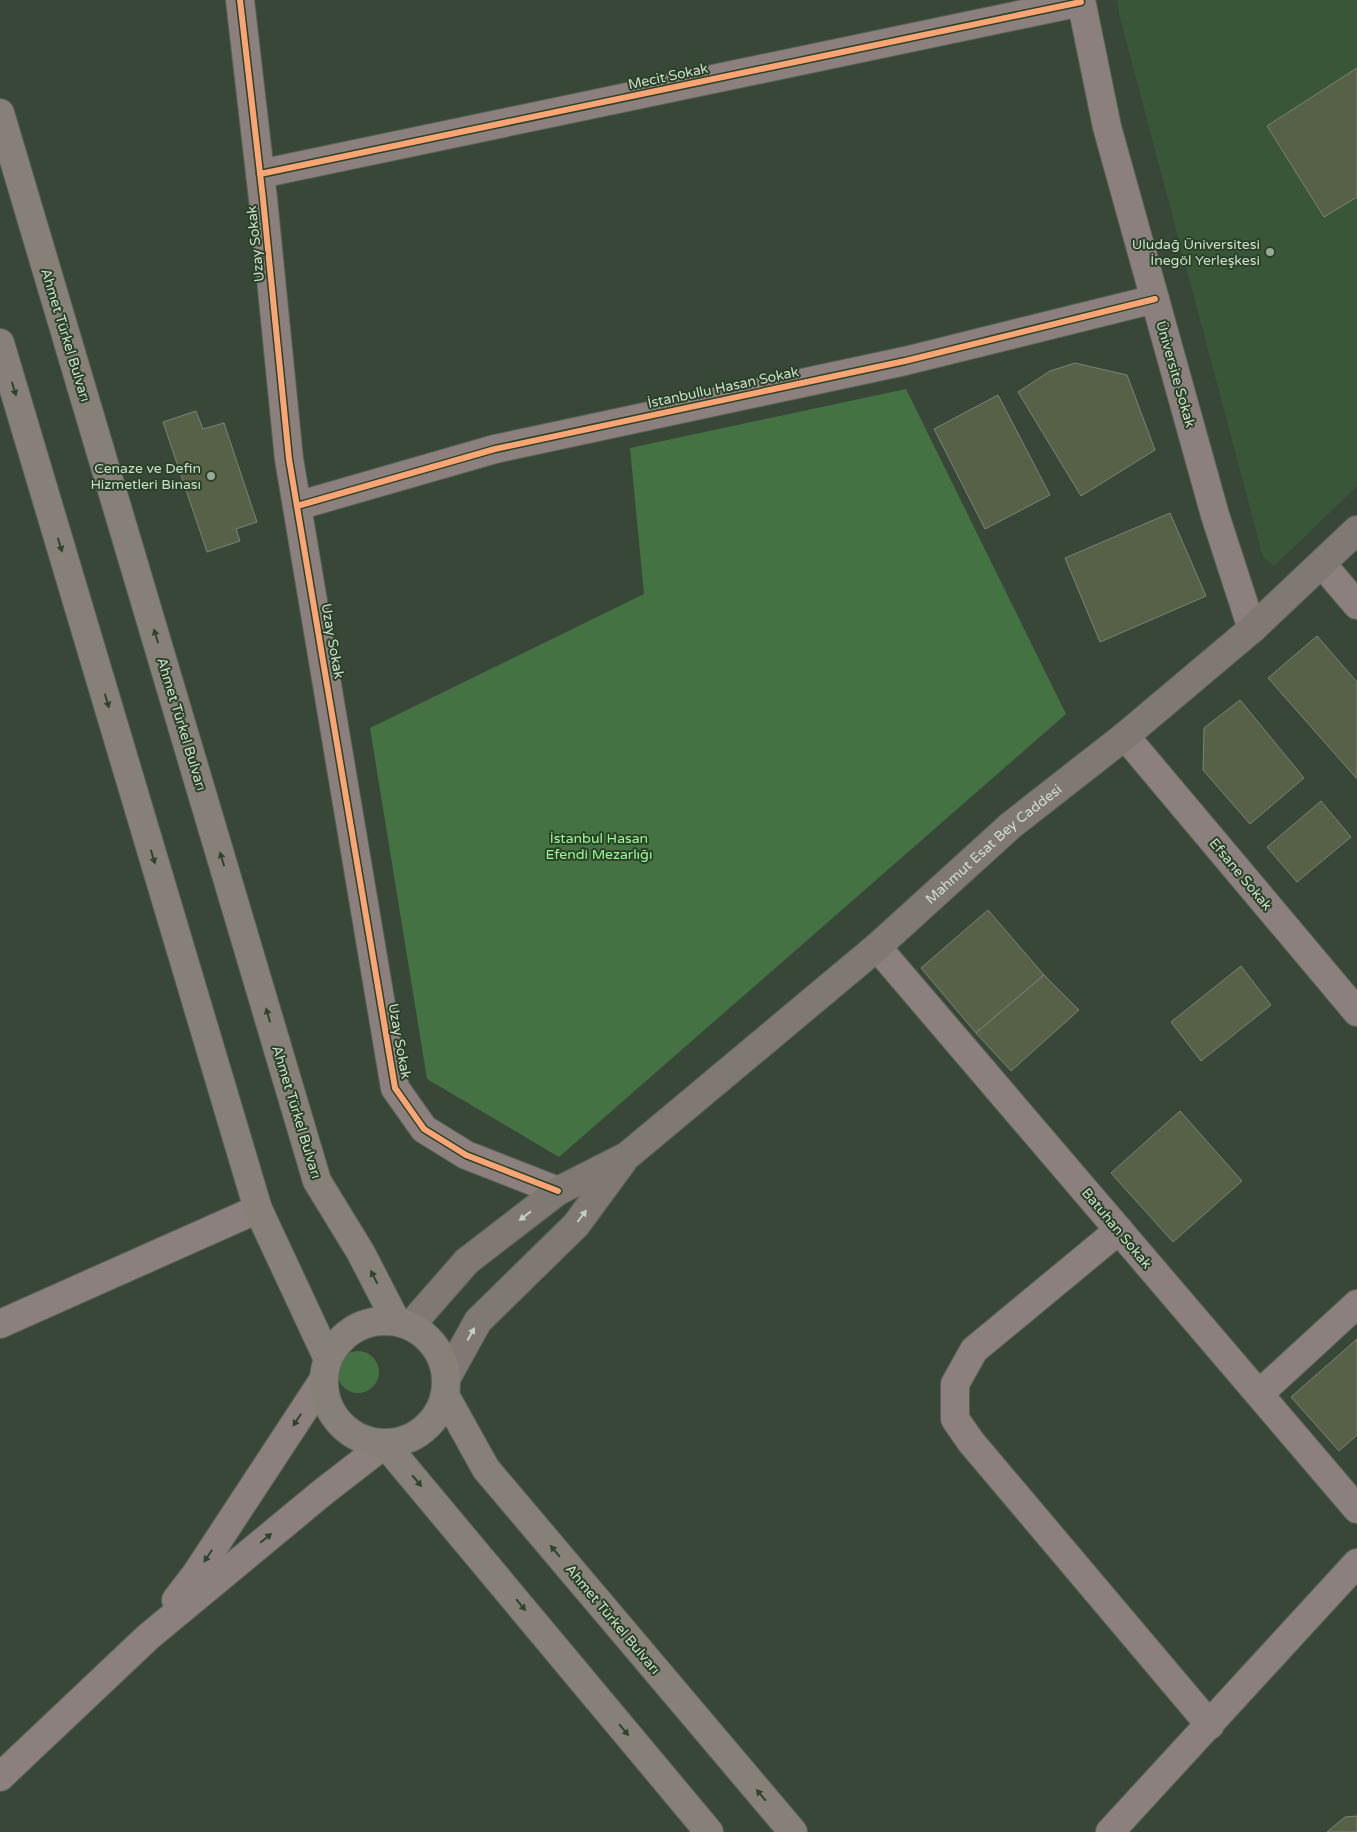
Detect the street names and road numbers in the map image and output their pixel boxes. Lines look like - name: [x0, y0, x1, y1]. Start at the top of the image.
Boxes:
- street label: Mecit Sokak: [627, 60, 710, 93]
- street label: Uzay Sokak: [243, 205, 268, 283]
- street label: Ahmet Türkel Bulvarı: [37, 266, 94, 404]
- street label: Üniversite Sokak: [1152, 319, 1199, 430]
- street label: İstanbullu Hasan Sokak: [646, 363, 801, 412]
- street label: Uzay Sokak: [317, 602, 348, 681]
- street label: Ahmet Türkel Bulvarı: [153, 655, 210, 793]
- street label: Mahmut Esat Bey Caddesi: [922, 781, 1065, 908]
- street label: Efsane Sokak: [1206, 835, 1276, 914]
- street label: Uzay Sokak: [384, 1002, 415, 1081]
- street label: Ahmet Türkel Bulvarı: [268, 1043, 325, 1181]
- street label: Batuhan Sokak: [1078, 1185, 1155, 1272]
- street label: Ahmet Türkel Bulvarı: [562, 1561, 664, 1678]

